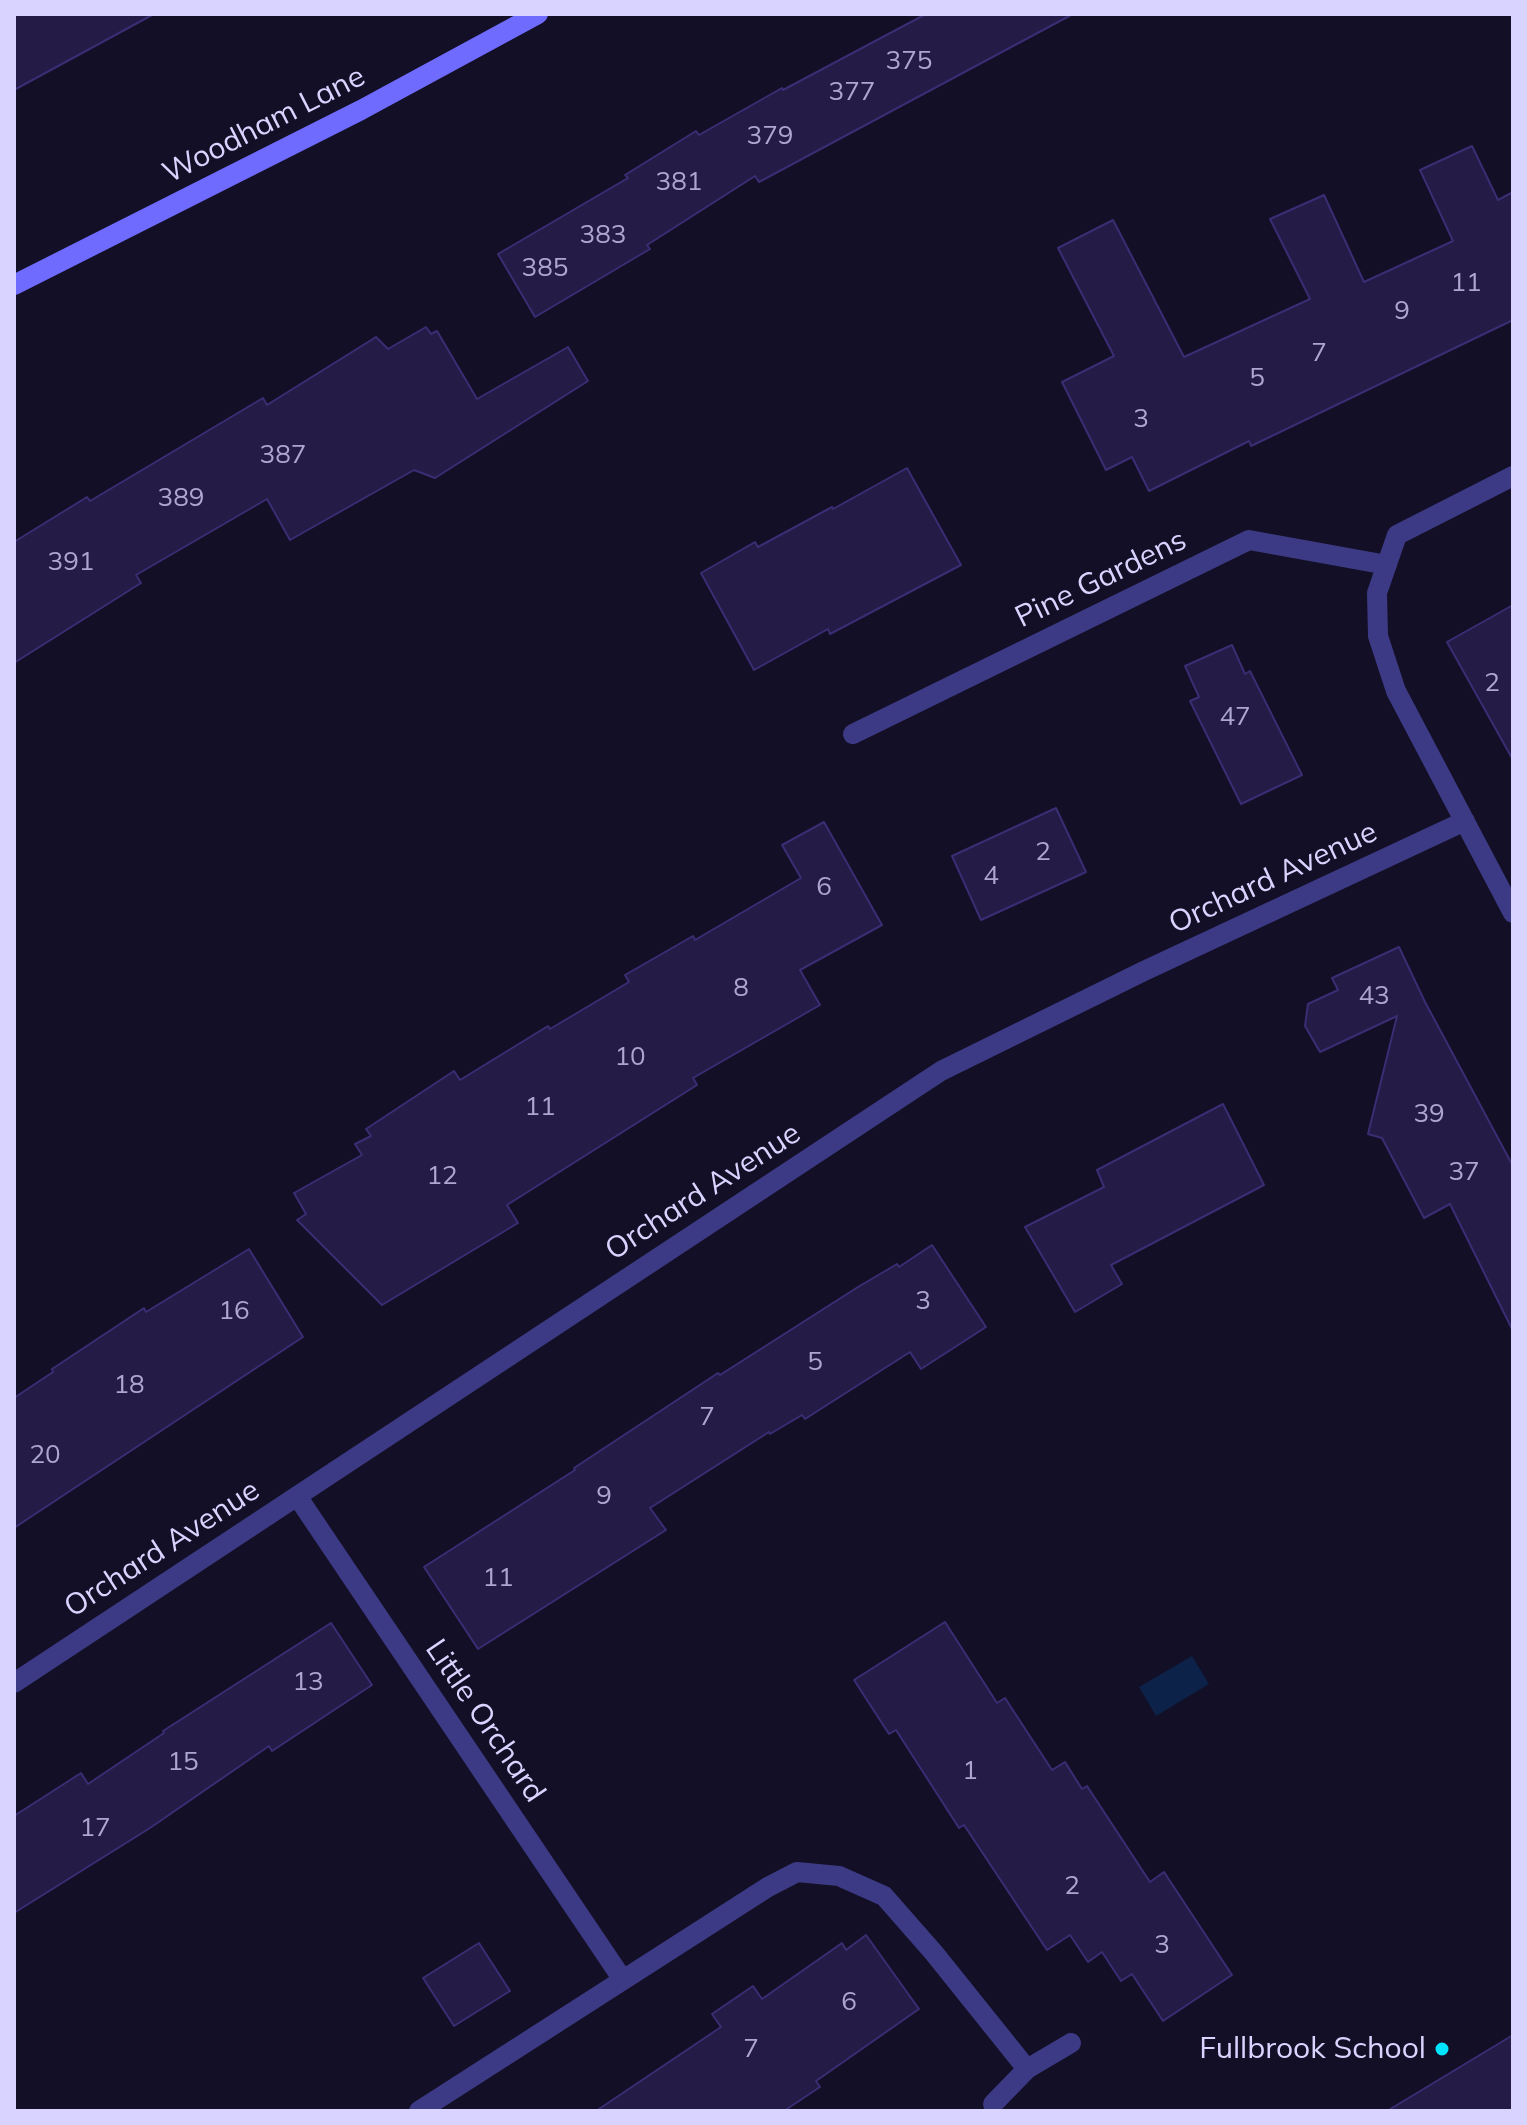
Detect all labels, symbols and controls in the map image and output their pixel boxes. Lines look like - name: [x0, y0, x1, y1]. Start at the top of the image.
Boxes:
- house number: 375: [886, 45, 932, 77]
- street label: Woodham Lane: [157, 59, 371, 191]
- house number: 377: [829, 76, 875, 108]
- house number: 379: [747, 120, 793, 152]
- house number: 381: [656, 166, 702, 198]
- house number: 383: [580, 219, 626, 251]
- house number: 385: [522, 252, 568, 284]
- house number: 11: [1450, 267, 1482, 299]
- house number: 9: [1394, 295, 1410, 327]
- house number: 7: [1311, 337, 1327, 369]
- house number: 5: [1249, 362, 1265, 394]
- house number: 3: [1133, 403, 1149, 435]
- house number: 387: [260, 439, 306, 471]
- house number: 389: [158, 482, 204, 514]
- street label: Pine Gardens: [1010, 522, 1192, 636]
- house number: 391: [48, 546, 94, 578]
- house number: 2: [1484, 667, 1500, 699]
- house number: 47: [1219, 701, 1251, 733]
- street label: Orchard Avenue: [1163, 814, 1383, 942]
- house number: 2: [1035, 836, 1051, 868]
- house number: 4: [983, 860, 999, 892]
- house number: 6: [816, 871, 832, 903]
- house number: 8: [733, 972, 749, 1004]
- house number: 43: [1358, 980, 1390, 1012]
- house number: 10: [614, 1041, 646, 1073]
- house number: 11: [524, 1091, 556, 1123]
- house number: 39: [1413, 1098, 1445, 1130]
- street label: Orchard Avenue: [599, 1116, 807, 1268]
- house number: 37: [1448, 1156, 1480, 1188]
- house number: 12: [426, 1160, 458, 1192]
- house number: 3: [915, 1285, 931, 1317]
- house number: 16: [218, 1295, 250, 1327]
- house number: 5: [807, 1346, 823, 1378]
- house number: 18: [113, 1369, 145, 1401]
- house number: 7: [699, 1401, 715, 1433]
- house number: 20: [29, 1439, 61, 1471]
- street label: Orchard Avenue: [58, 1473, 266, 1625]
- house number: 9: [596, 1480, 612, 1512]
- house number: 11: [482, 1562, 514, 1594]
- street label: Little Orchard: [417, 1633, 553, 1809]
- house number: 13: [292, 1666, 324, 1698]
- house number: 15: [167, 1746, 199, 1778]
- house number: 1: [962, 1755, 978, 1787]
- house number: 17: [79, 1812, 111, 1844]
- house number: 2: [1064, 1870, 1080, 1902]
- house number: 3: [1154, 1929, 1170, 1961]
- house number: 6: [841, 1986, 857, 2018]
- place label: Fullbrook School: [1199, 2031, 1426, 2067]
- house number: 7: [743, 2033, 759, 2065]
- marker: Fullbrook School: [1433, 2040, 1451, 2058]

